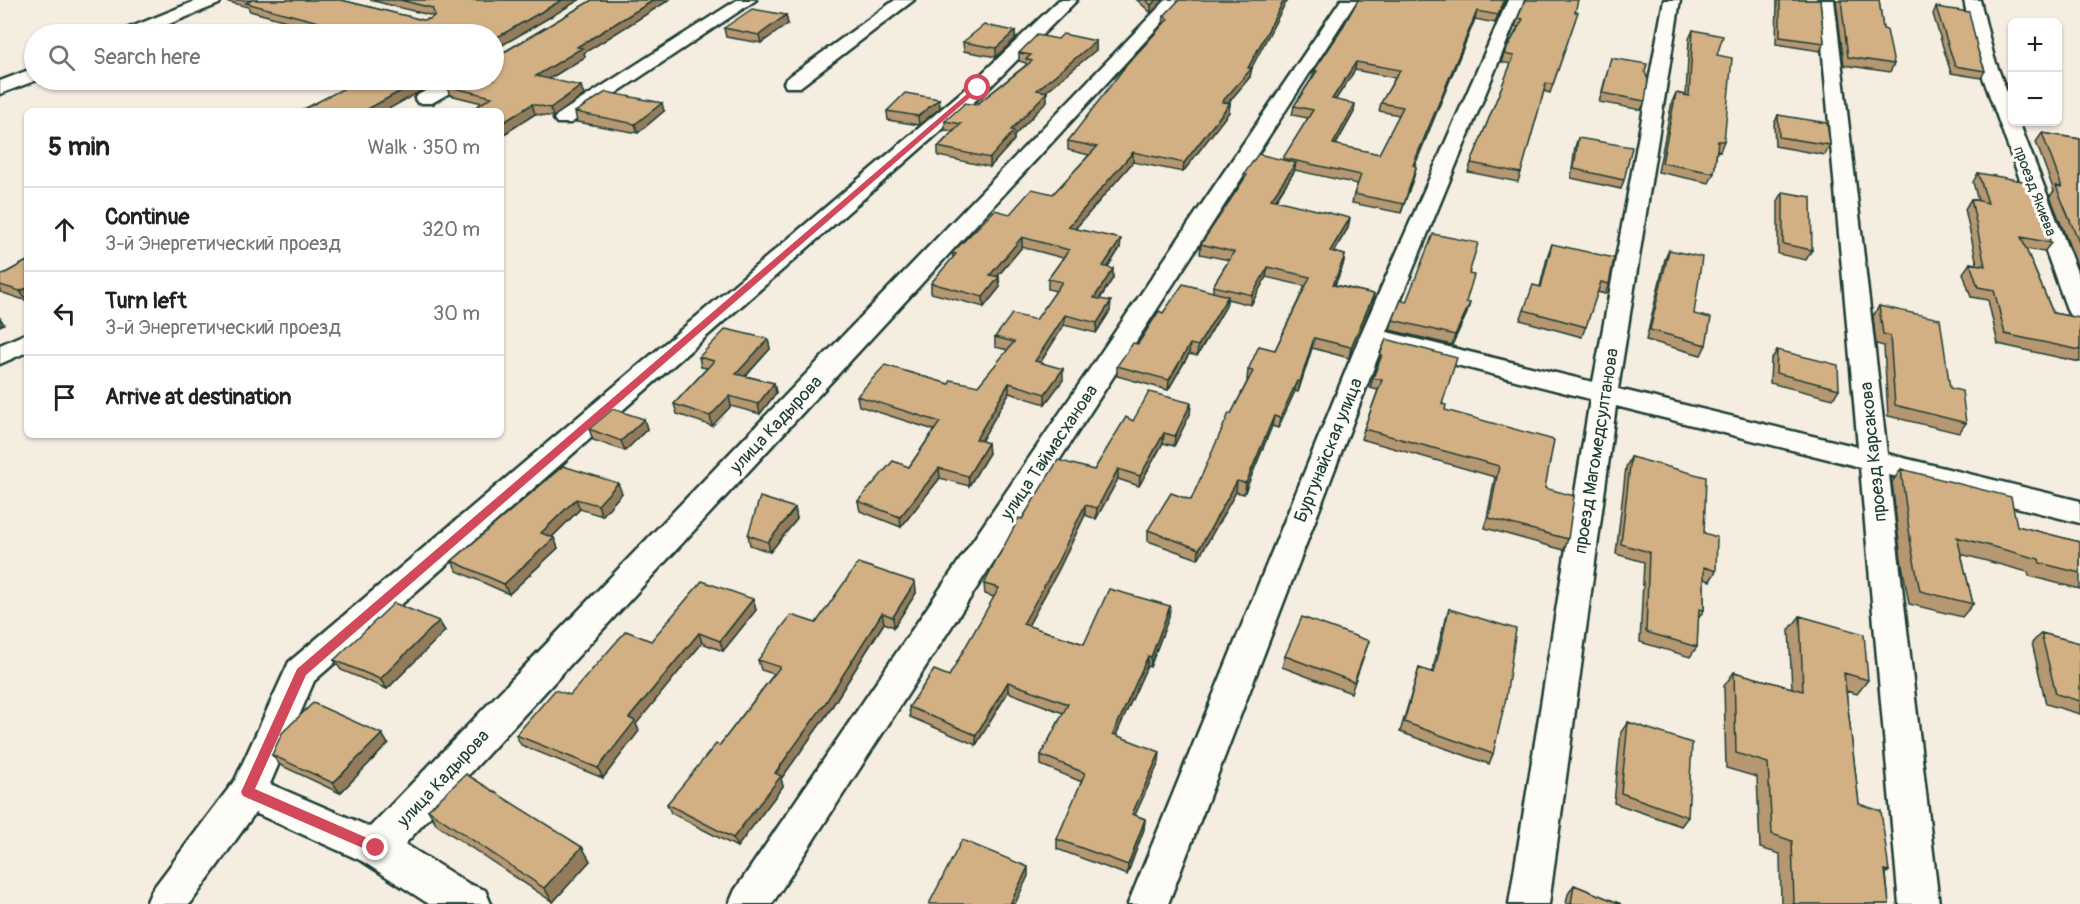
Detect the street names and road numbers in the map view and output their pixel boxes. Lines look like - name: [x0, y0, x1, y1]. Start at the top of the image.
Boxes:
- street label: проезд Якиева: [2009, 144, 2060, 239]
- street label: проезд Магомедсултанова: [1569, 347, 1624, 556]
- street label: улица Кадырова: [725, 371, 827, 479]
- street label: Буртунайская улица: [1289, 375, 1368, 526]
- street label: улица Таймасханова: [995, 380, 1103, 525]
- street label: проезд Карсакова: [1855, 381, 1892, 523]
- street label: улица Кадырова: [392, 725, 494, 833]

